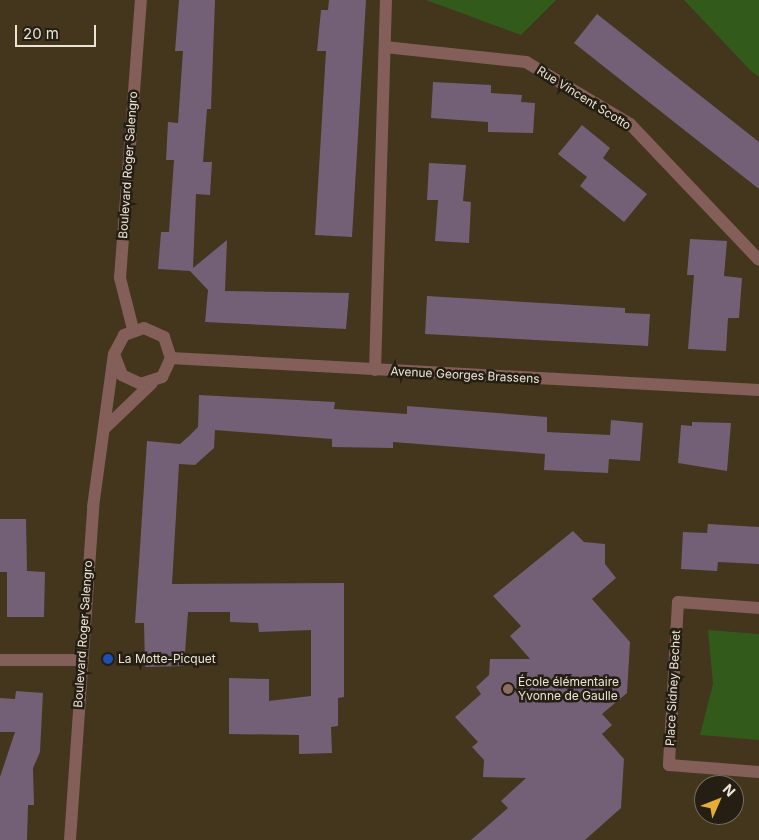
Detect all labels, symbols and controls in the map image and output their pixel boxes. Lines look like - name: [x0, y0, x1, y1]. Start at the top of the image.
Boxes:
- scale bar: [18, 15, 99, 47]
- text: 20 m: [23, 24, 59, 43]
- street label: Rue Vincent Scotto: [534, 63, 634, 133]
- street label: Boulevard Roger Salengro: [116, 91, 140, 239]
- street label: Avenue Georges Brassens: [390, 364, 540, 386]
- street label: Boulevard Roger Salengro: [71, 560, 95, 708]
- street label: Place Sidney Bechet: [663, 630, 683, 746]
- place label: La Motte-Picquet: [118, 652, 216, 666]
- marker: La Motte-Picquet: [102, 653, 114, 665]
- place label: École élémentaire Yvonne de Gaulle: [518, 675, 619, 703]
- marker: École élémentaire Yvonne de Gaulle: [502, 683, 514, 695]
- north arrow: [694, 775, 744, 825]
- text: N: [720, 780, 739, 800]

